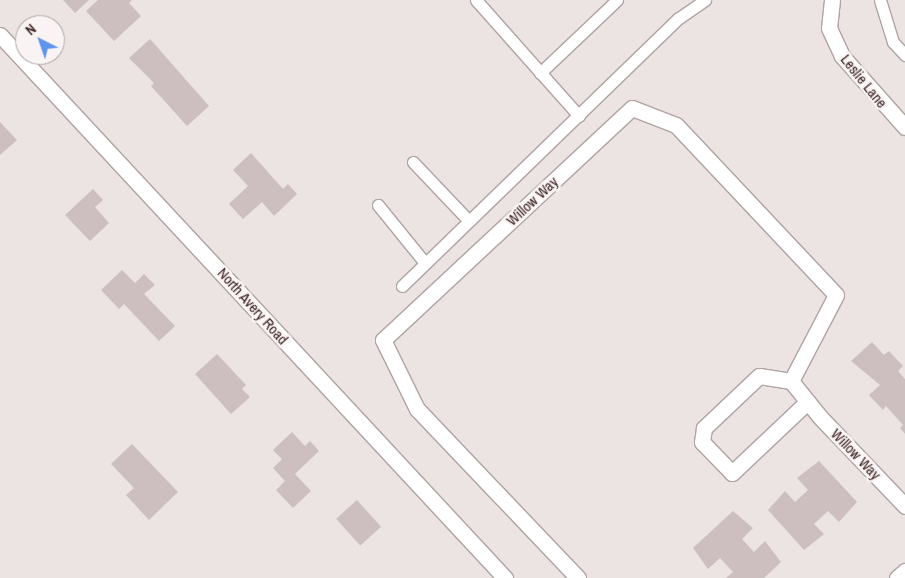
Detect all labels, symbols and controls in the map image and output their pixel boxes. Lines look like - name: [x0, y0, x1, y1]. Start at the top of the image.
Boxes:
- north arrow: [15, 15, 65, 65]
- text: N: [22, 20, 40, 39]
- street label: Leslie Lane: [837, 51, 891, 111]
- street label: Willow Way: [503, 173, 561, 229]
- street label: North Avery Road: [214, 264, 292, 348]
- street label: Willow Way: [827, 425, 885, 483]

